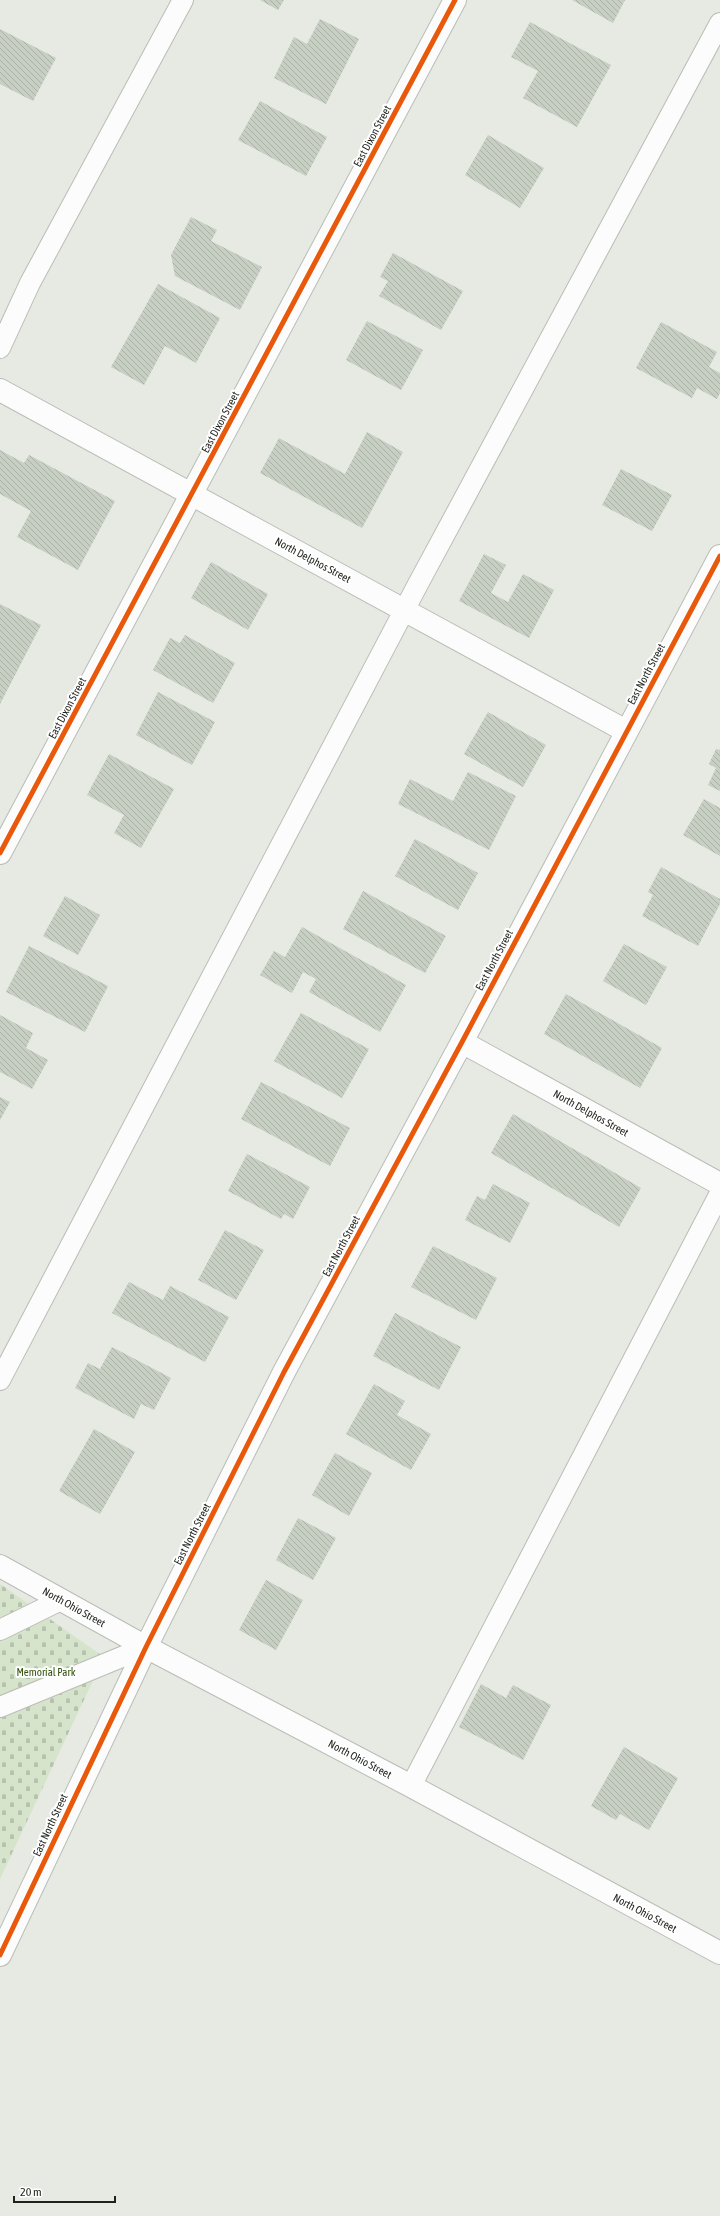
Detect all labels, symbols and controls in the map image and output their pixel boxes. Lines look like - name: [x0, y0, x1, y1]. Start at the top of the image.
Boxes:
- street label: East Dixon Street: [351, 103, 393, 169]
- street label: East Dixon Street: [199, 389, 241, 455]
- street label: North Delphos Street: [273, 535, 353, 585]
- street label: East North Street: [625, 641, 667, 707]
- street label: East Dixon Street: [46, 675, 88, 741]
- street label: East North Street: [473, 927, 515, 993]
- street label: North Delphos Street: [551, 1087, 631, 1139]
- street label: East North Street: [320, 1213, 362, 1279]
- street label: East North Street: [171, 1501, 213, 1567]
- street label: North Ohio Street: [41, 1585, 107, 1629]
- park label: Memorial Park: [16, 1666, 76, 1678]
- street label: North Ohio Street: [326, 1737, 394, 1781]
- street label: East North Street: [30, 1792, 70, 1858]
- street label: North Ohio Street: [611, 1891, 679, 1935]
- scale bar: [14, 2178, 115, 2204]
- text: 20 m: [20, 2185, 42, 2199]

